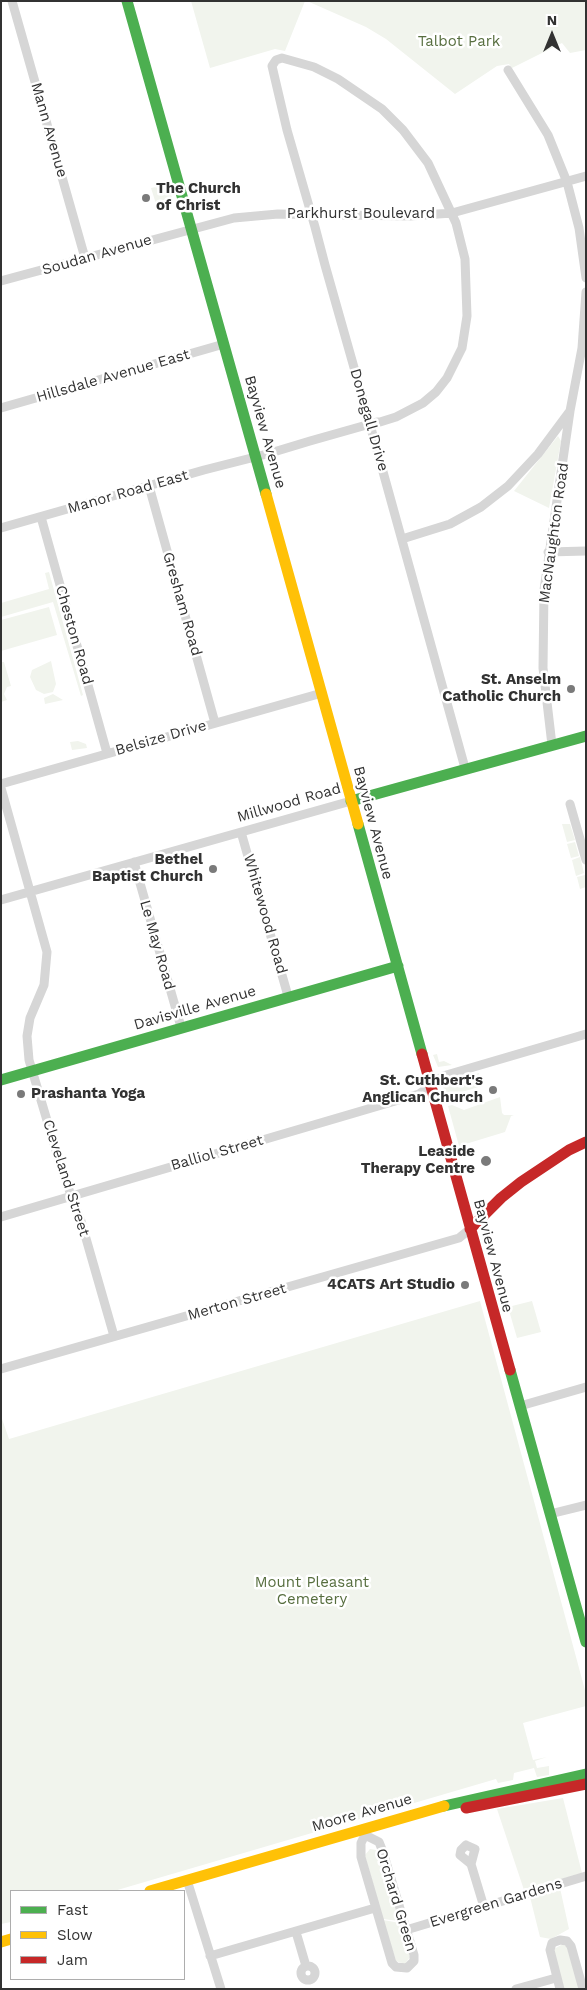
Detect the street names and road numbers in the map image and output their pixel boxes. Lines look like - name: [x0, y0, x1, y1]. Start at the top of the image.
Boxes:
- street label: Mann Avenue: [27, 80, 71, 180]
- street label: Parkhurst Boulevard: [287, 205, 435, 223]
- street label: Soudan Avenue: [40, 231, 154, 279]
- street label: Hillsdale Avenue East: [34, 345, 192, 407]
- street label: Donegall Drive: [346, 367, 392, 473]
- street label: Bayview Avenue: [240, 373, 290, 491]
- street label: MacNaughton Road: [535, 462, 573, 604]
- street label: Manor Road East: [66, 466, 190, 518]
- street label: Gresham Road: [159, 550, 205, 658]
- street label: Cheston Road: [51, 583, 97, 687]
- street label: Belsize Drive: [113, 716, 209, 760]
- street label: Bayview Avenue: [349, 764, 397, 882]
- street label: Millwood Road: [235, 780, 343, 826]
- street label: Whitewood Road: [239, 852, 291, 976]
- street label: Le May Road: [136, 898, 178, 992]
- street label: Davisville Avenue: [132, 982, 258, 1034]
- street label: Cleveland Street: [39, 1117, 93, 1239]
- street label: Balliol Street: [169, 1131, 265, 1175]
- street label: Bayview Avenue: [469, 1197, 517, 1315]
- street label: Merton Street: [186, 1279, 288, 1325]
- street label: Moore Avenue: [310, 1790, 414, 1836]
- street label: Orchard Green: [372, 1846, 420, 1954]
- street label: Evergreen Gardens: [428, 1874, 564, 1932]

